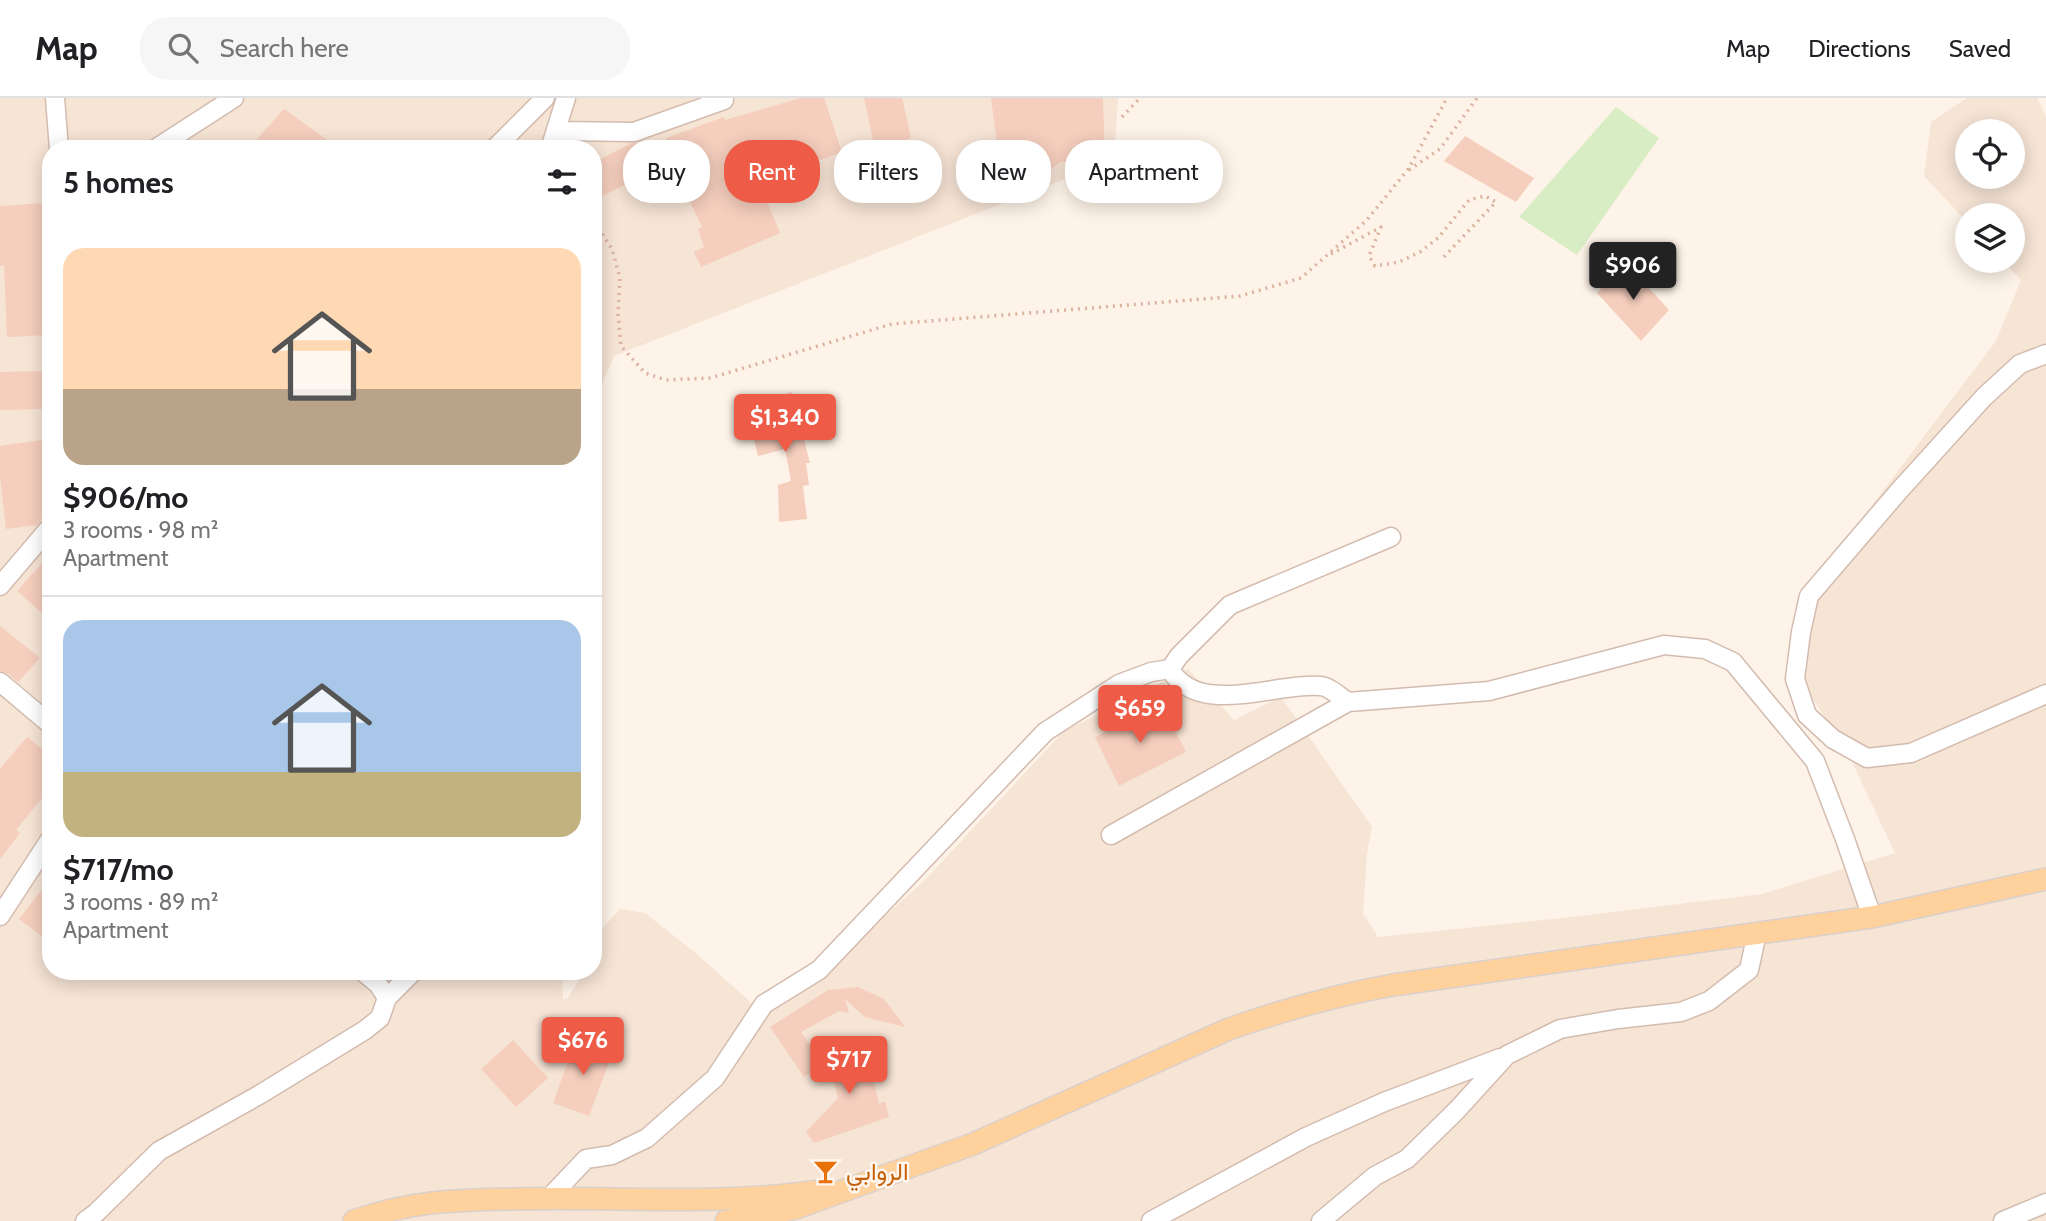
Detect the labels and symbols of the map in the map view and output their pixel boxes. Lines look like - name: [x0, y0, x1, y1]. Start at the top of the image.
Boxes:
- pin: $906: [1592, 242, 1674, 302]
- pin: $1,340: [728, 394, 842, 454]
- pin: $659: [1099, 686, 1181, 745]
- pin: $676: [542, 1018, 624, 1077]
- pin: $717: [808, 1037, 890, 1096]
- place label: الروابي: [846, 1157, 909, 1191]
- bar icon: الروابي: [812, 1158, 840, 1186]

